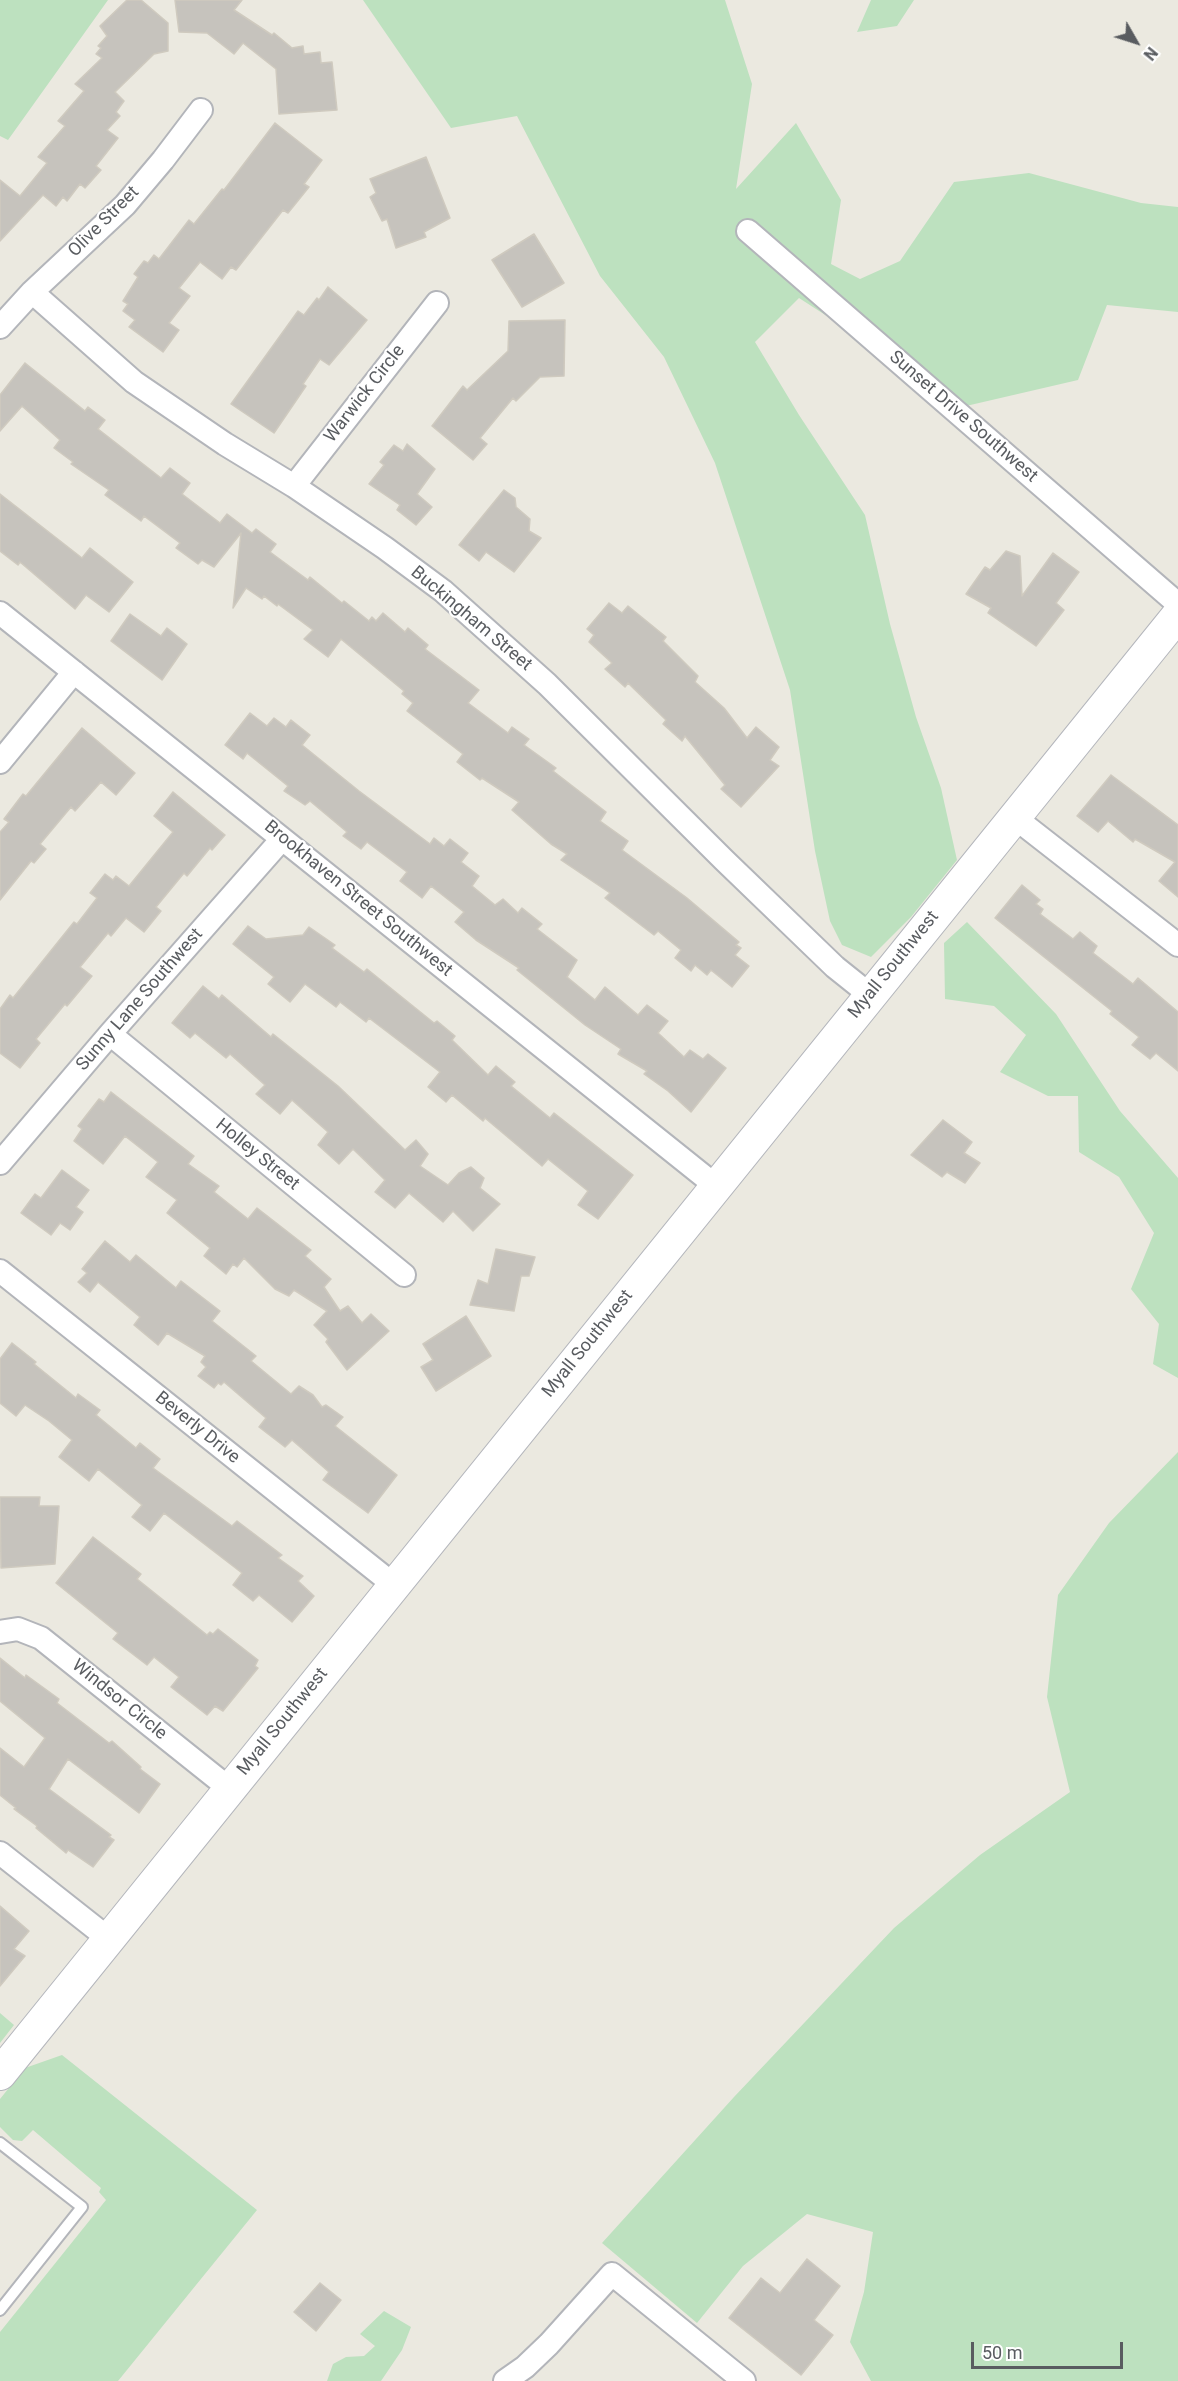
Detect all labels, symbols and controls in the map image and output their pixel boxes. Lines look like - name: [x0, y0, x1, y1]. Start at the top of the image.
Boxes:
- north arrow: [1106, 12, 1166, 72]
- text: N: [1139, 43, 1161, 64]
- street label: Olive Street: [64, 182, 144, 262]
- street label: Warwick Circle: [320, 341, 410, 447]
- street label: Sunset Drive Southwest: [884, 347, 1042, 487]
- street label: Buckingham Street: [406, 562, 536, 676]
- street label: Brookhaven Street Southwest: [260, 816, 456, 982]
- street label: Myall Southwest: [844, 907, 944, 1023]
- street label: Sunny Lane Southwest: [72, 924, 208, 1076]
- street label: Holley Street: [211, 1115, 303, 1195]
- street label: Myall Southwest: [538, 1286, 638, 1402]
- street label: Beverly Drive: [150, 1387, 244, 1469]
- street label: Windsor Circle: [67, 1655, 171, 1745]
- street label: Myall Southwest: [233, 1664, 333, 1780]
- scale bar: [974, 2330, 1126, 2368]
- text: 50 m: [982, 2342, 1022, 2363]

